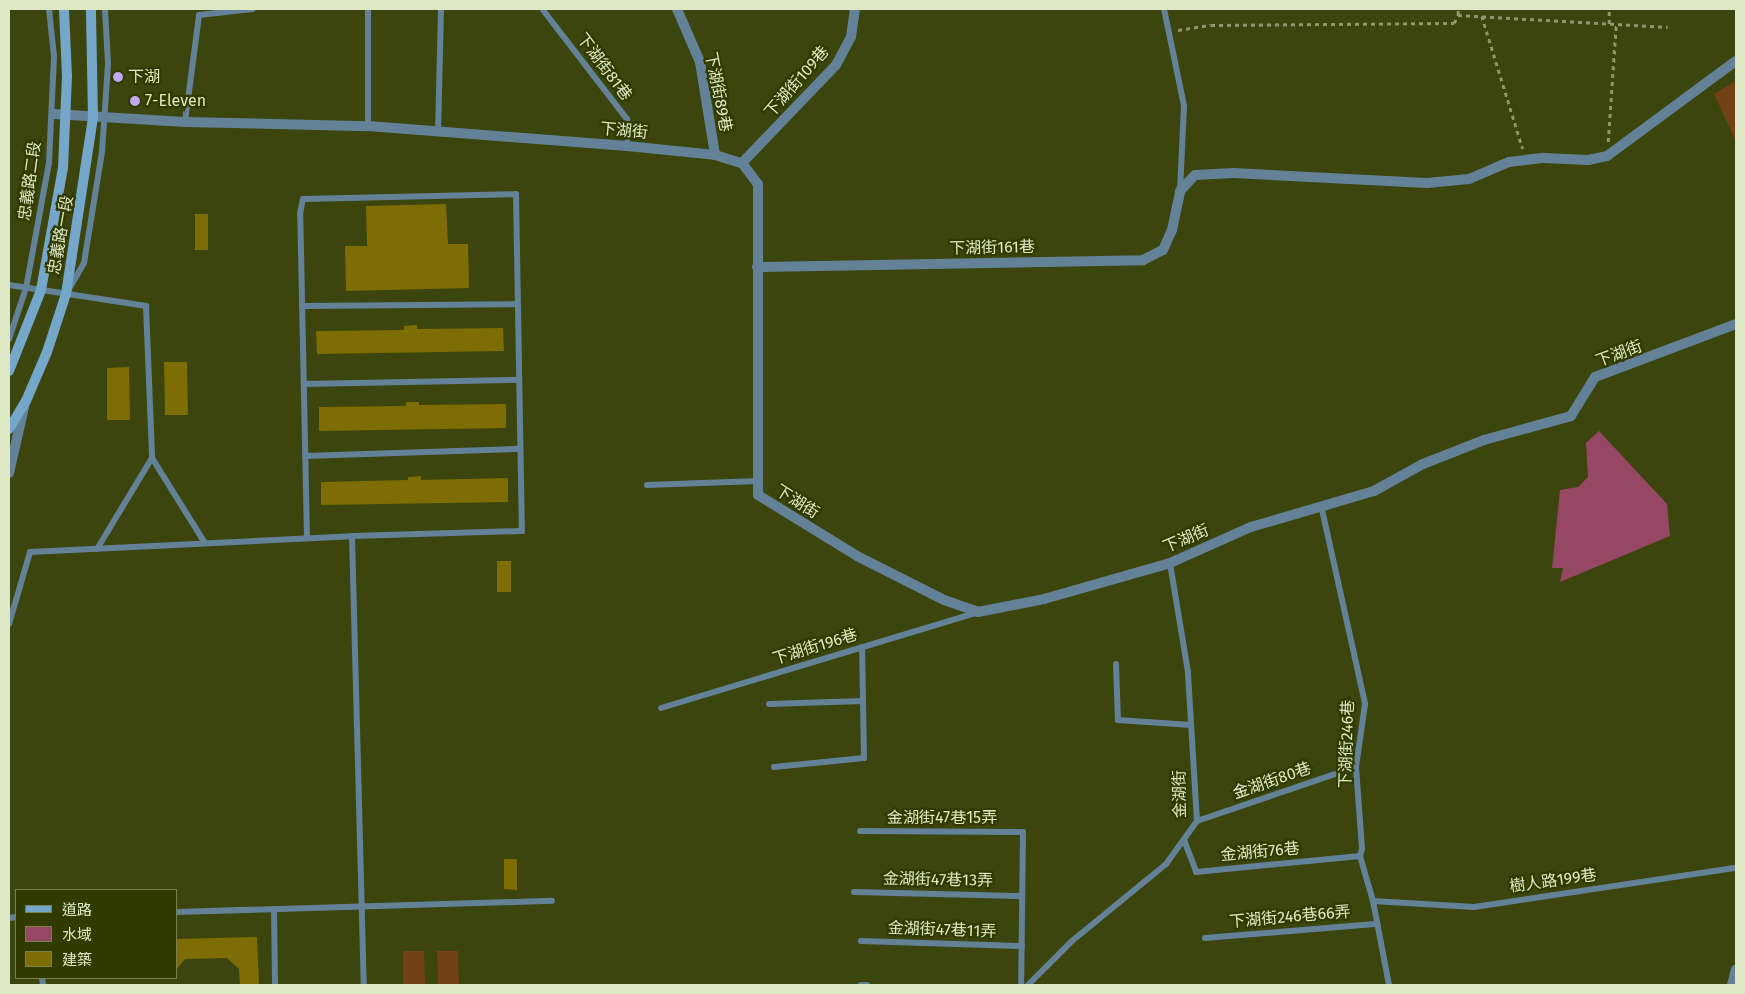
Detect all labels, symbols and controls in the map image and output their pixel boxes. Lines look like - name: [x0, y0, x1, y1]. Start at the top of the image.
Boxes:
- street label: 下湖街81巷: [572, 30, 636, 104]
- street label: 下湖街109巷: [761, 42, 833, 122]
- street label: 下湖街89巷: [701, 50, 735, 134]
- place label: 下湖: [128, 67, 160, 87]
- marker: 下湖: [112, 71, 124, 83]
- place label: 7-Eleven: [145, 91, 206, 111]
- marker: 7-Eleven: [129, 95, 141, 107]
- street label: 下湖街: [599, 119, 649, 143]
- street label: 忠義路二段: [15, 140, 45, 222]
- street label: 忠義路一段: [45, 194, 77, 276]
- street label: 下湖街161巷: [949, 238, 1035, 258]
- street label: 下湖街: [1593, 337, 1645, 371]
- street label: 下湖街: [772, 481, 822, 523]
- street label: 下湖街: [1160, 521, 1212, 557]
- street label: 下湖街196巷: [770, 625, 860, 669]
- street label: 下湖街246巷: [1336, 699, 1358, 789]
- street label: 金湖街80巷: [1230, 759, 1314, 803]
- street label: 金湖街: [1170, 770, 1190, 818]
- street label: 金湖街47巷15弄: [887, 808, 997, 828]
- street label: 金湖街76巷: [1220, 839, 1300, 865]
- street label: 樹人路199巷: [1508, 865, 1598, 897]
- street label: 金湖街47巷13弄: [883, 869, 993, 891]
- legend: [15, 889, 178, 979]
- text: 道路: [62, 901, 92, 919]
- street label: 下湖街246巷66弄: [1229, 902, 1351, 932]
- street label: 金湖街47巷11弄: [887, 919, 997, 941]
- text: 水域: [62, 926, 92, 944]
- text: 建築: [62, 951, 92, 969]

